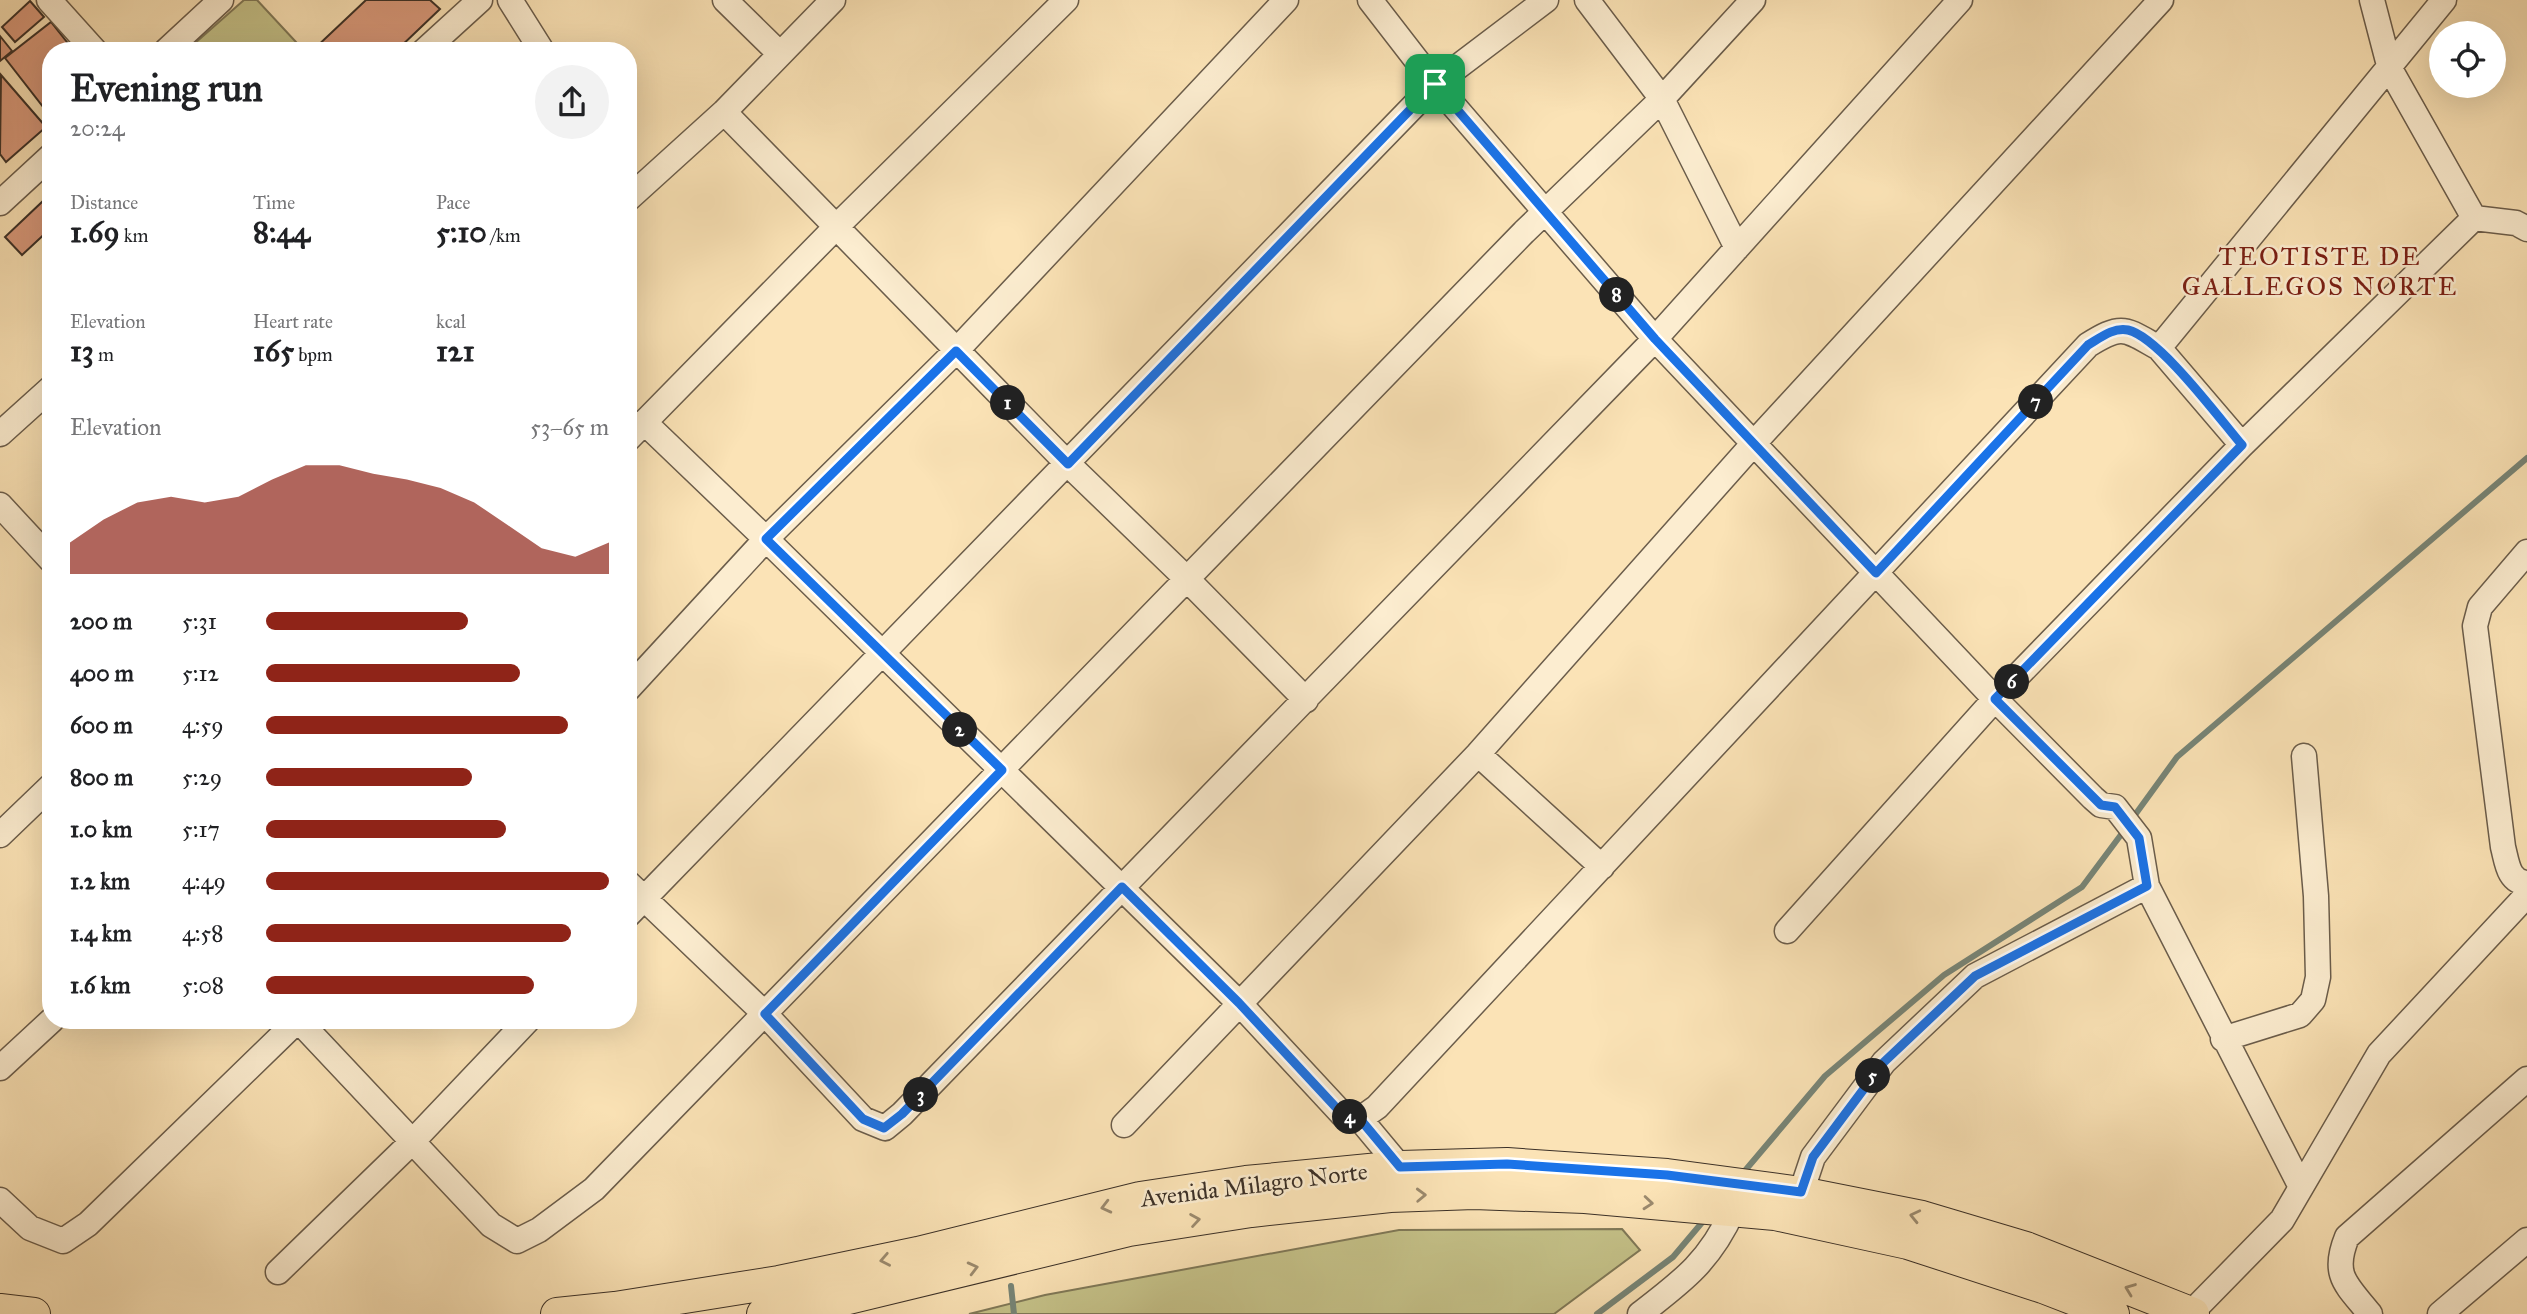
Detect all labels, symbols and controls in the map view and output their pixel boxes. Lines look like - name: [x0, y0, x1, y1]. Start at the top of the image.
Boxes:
- map controls: [2429, 21, 2506, 98]
- button: locate: [2429, 21, 2506, 98]
- pin: [1405, 54, 1465, 114]
- text: Evening run: [70, 65, 263, 111]
- button: share: [535, 65, 609, 139]
- icon: arrive: [1416, 65, 1454, 103]
- text: 20:24: [70, 114, 125, 142]
- text: Distance: [70, 191, 138, 214]
- text: Time: [253, 191, 295, 214]
- text: Pace: [436, 191, 470, 214]
- text: 1.69: [70, 214, 120, 250]
- text: 8:44: [253, 214, 310, 250]
- text: 5:10: [436, 214, 487, 250]
- text: km: [120, 224, 148, 247]
- text: /km: [487, 224, 521, 247]
- district label: TEOTISTE DE GALLEGOS NORTE: [2182, 240, 2458, 302]
- pin: 8: [1600, 278, 1634, 312]
- text: 8: [1611, 283, 1622, 306]
- text: Elevation: [70, 310, 145, 333]
- text: Heart rate: [253, 310, 333, 333]
- text: kcal: [436, 310, 466, 333]
- text: 13: [70, 333, 94, 369]
- text: 165: [253, 333, 294, 369]
- text: 121: [436, 333, 475, 369]
- text: m: [94, 343, 114, 366]
- text: bpm: [294, 343, 333, 366]
- pin: 7: [2018, 384, 2054, 420]
- pin: 1: [990, 386, 1026, 420]
- text: 7: [2030, 390, 2041, 413]
- text: 1: [1004, 391, 1011, 414]
- text: Elevation: [70, 413, 161, 441]
- text: 53–65 m: [530, 413, 609, 441]
- text: 200 m: [70, 607, 132, 635]
- text: 5:31: [182, 607, 217, 635]
- text: 400 m: [70, 659, 134, 687]
- text: 5:12: [182, 659, 219, 687]
- pin: 6: [1994, 664, 2030, 700]
- text: 6: [2007, 670, 2016, 693]
- text: 600 m: [70, 711, 133, 739]
- text: 4:59: [182, 711, 224, 739]
- pin: 2: [942, 712, 978, 748]
- text: 2: [955, 718, 964, 741]
- text: 800 m: [70, 763, 133, 791]
- text: 5:29: [182, 763, 222, 791]
- text: 1.0 km: [70, 815, 132, 843]
- text: 5:17: [182, 815, 220, 843]
- text: 1.2 km: [70, 867, 130, 895]
- text: 4:49: [182, 867, 226, 895]
- text: 1.4 km: [70, 919, 132, 947]
- text: 4:58: [182, 919, 224, 947]
- text: 1.6 km: [70, 971, 131, 999]
- text: 5:08: [182, 971, 224, 999]
- pin: 5: [1856, 1058, 1890, 1094]
- text: 5: [1868, 1064, 1877, 1087]
- pin: 3: [904, 1078, 939, 1112]
- text: 3: [917, 1083, 924, 1106]
- pin: 4: [1332, 1100, 1368, 1134]
- text: 4: [1344, 1105, 1355, 1128]
- street label: Avenida Milagro Norte: [1138, 1156, 1369, 1214]
- one-way arrow: [1416, 1187, 1427, 1203]
- one-way arrow: [1643, 1195, 1654, 1210]
- one-way arrow: [1100, 1199, 1112, 1213]
- one-way arrow: [1909, 1210, 1921, 1224]
- one-way arrow: [1189, 1213, 1201, 1228]
- one-way arrow: [879, 1252, 891, 1267]
- one-way arrow: [967, 1262, 979, 1276]
- one-way arrow: [2124, 1283, 2136, 1297]

